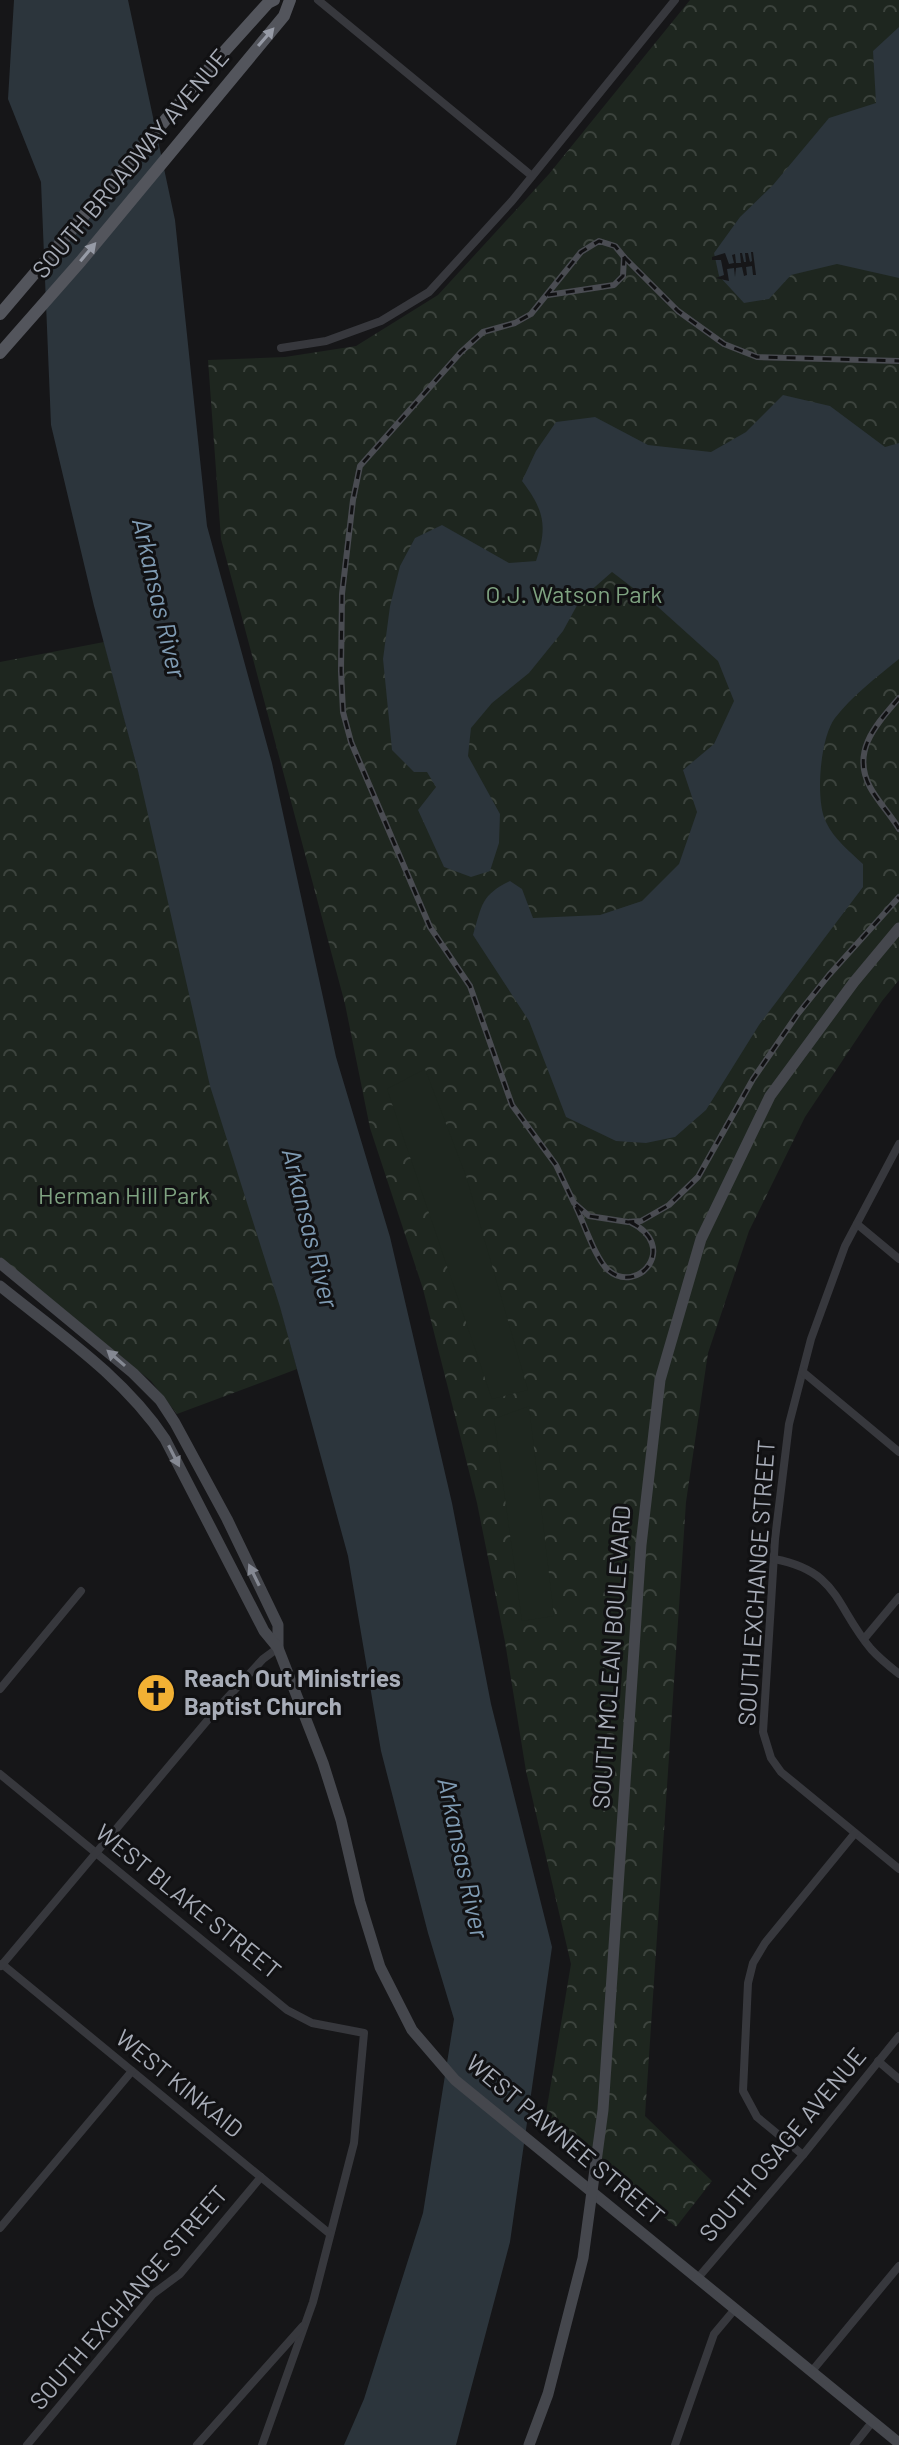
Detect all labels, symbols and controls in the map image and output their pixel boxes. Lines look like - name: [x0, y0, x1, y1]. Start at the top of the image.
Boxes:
- one-way arrow: [257, 28, 274, 48]
- street label: SOUTH BROADWAY AVENUE: [25, 43, 234, 284]
- one-way arrow: [79, 242, 96, 262]
- water label: Arkansas River: [127, 515, 194, 681]
- park label: O.J. Watson Park: [486, 579, 662, 608]
- water label: Arkansas River: [277, 1145, 346, 1311]
- park label: Herman Hill Park: [38, 1180, 210, 1209]
- one-way arrow: [106, 1350, 126, 1367]
- street label: SOUTH EXCHANGE STREET: [731, 1439, 780, 1727]
- one-way arrow: [168, 1445, 181, 1468]
- street label: SOUTH MCLEAN BOULEVARD: [585, 1504, 636, 1810]
- one-way arrow: [247, 1564, 261, 1587]
- place label: Reach Out Ministries Baptist Church: [184, 1663, 401, 1720]
- church icon: Reach Out Ministries Baptist Church: [135, 1672, 177, 1714]
- water label: Arkansas River: [432, 1775, 497, 1942]
- street label: WEST BLAKE STREET: [90, 1817, 287, 1984]
- street label: WEST KINKAID: [110, 2023, 249, 2143]
- street label: SOUTH OSAGE AVENUE: [692, 2041, 871, 2247]
- street label: WEST PAWNEE STREET: [461, 2048, 671, 2230]
- street label: SOUTH EXCHANGE STREET: [23, 2179, 233, 2415]

